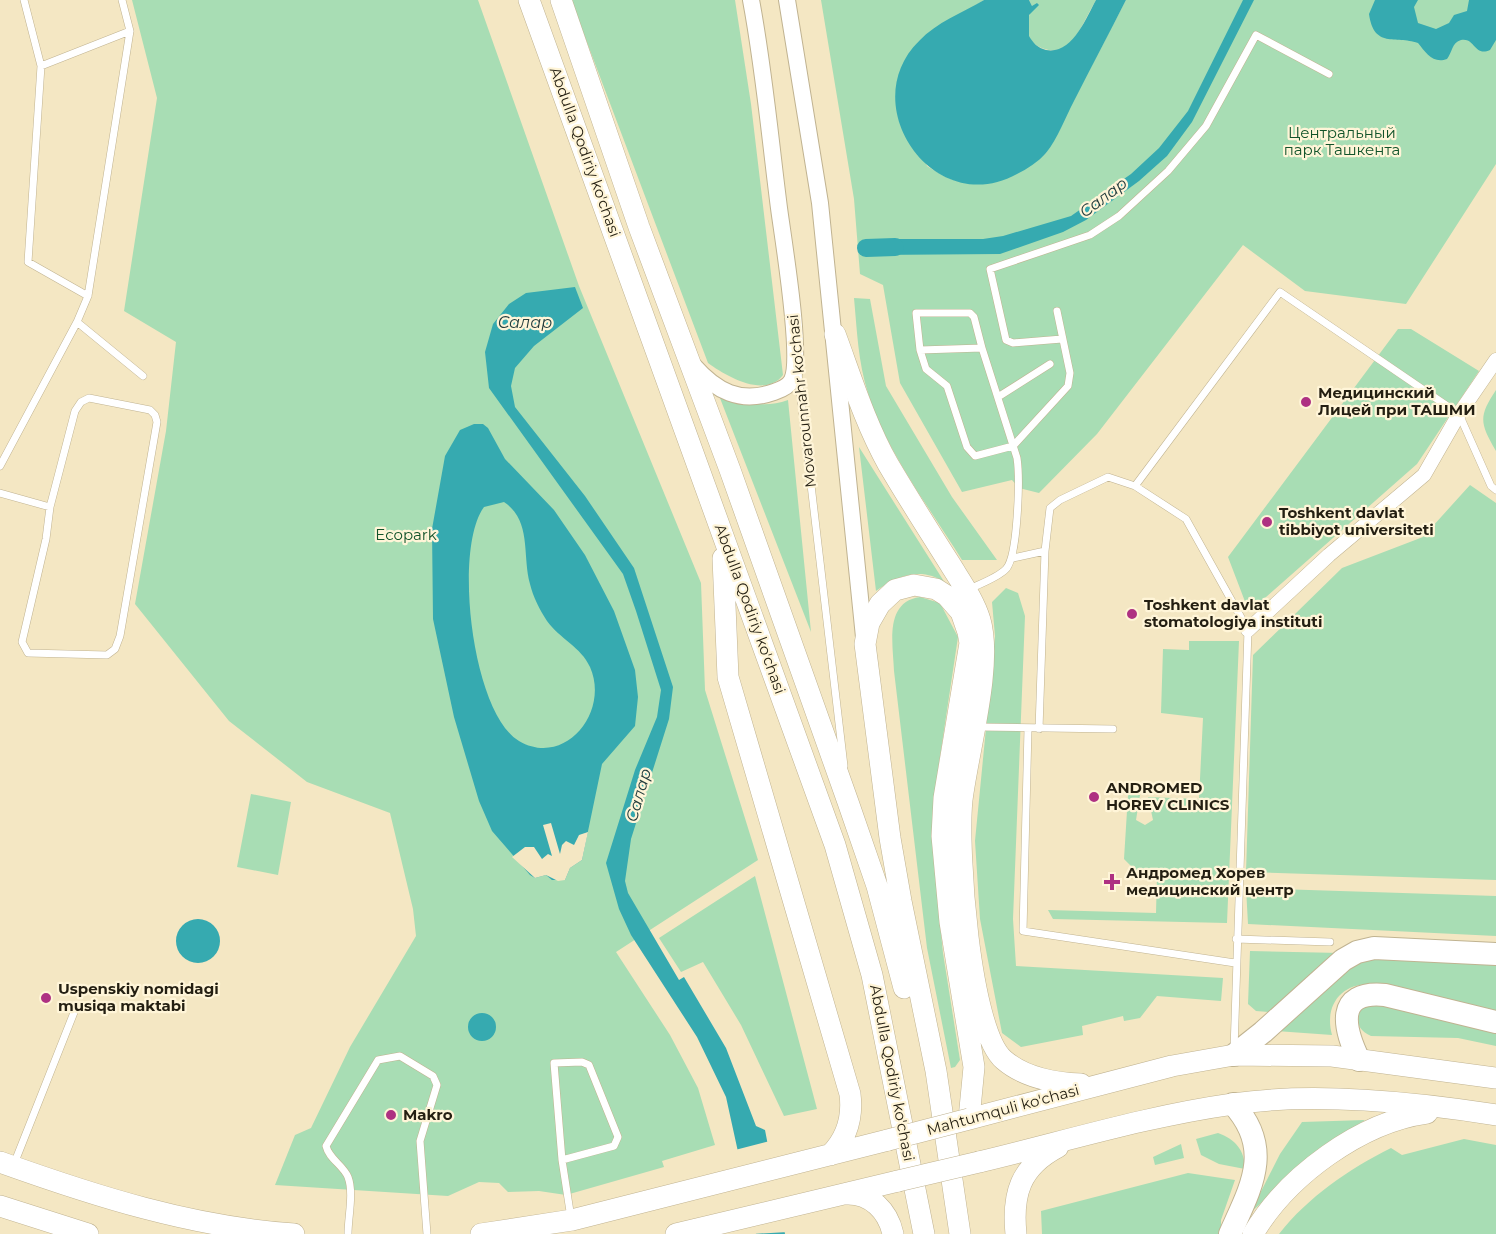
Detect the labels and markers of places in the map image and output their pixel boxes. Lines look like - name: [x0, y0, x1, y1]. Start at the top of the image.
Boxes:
- place label: Медицинский Лицей при ТАШМИ: [1318, 383, 1476, 419]
- marker: Медицинский Лицей при ТАШМИ: [1299, 395, 1313, 409]
- place label: Toshkent davlat tibbiyot universiteti: [1279, 503, 1434, 539]
- marker: Toshkent davlat tibbiyot universiteti: [1260, 515, 1274, 529]
- place label: Toshkent davlat stomatologiya instituti: [1144, 595, 1322, 631]
- marker: Toshkent davlat stomatologiya instituti: [1125, 607, 1139, 621]
- place label: ANDROMED HOREV CLINICS: [1105, 778, 1230, 814]
- marker: ANDROMED HOREV CLINICS: [1087, 790, 1101, 804]
- place label: Андромед Хорев медицинский центр: [1126, 863, 1294, 899]
- marker: Андромед Хорев медицинский центр: [1103, 873, 1121, 891]
- place label: Uspenskiy nomidagi musiqa maktabi: [58, 979, 219, 1015]
- marker: Uspenskiy nomidagi musiqa maktabi: [39, 991, 53, 1005]
- place label: Makro: [403, 1105, 453, 1124]
- marker: Makro: [384, 1108, 398, 1122]

